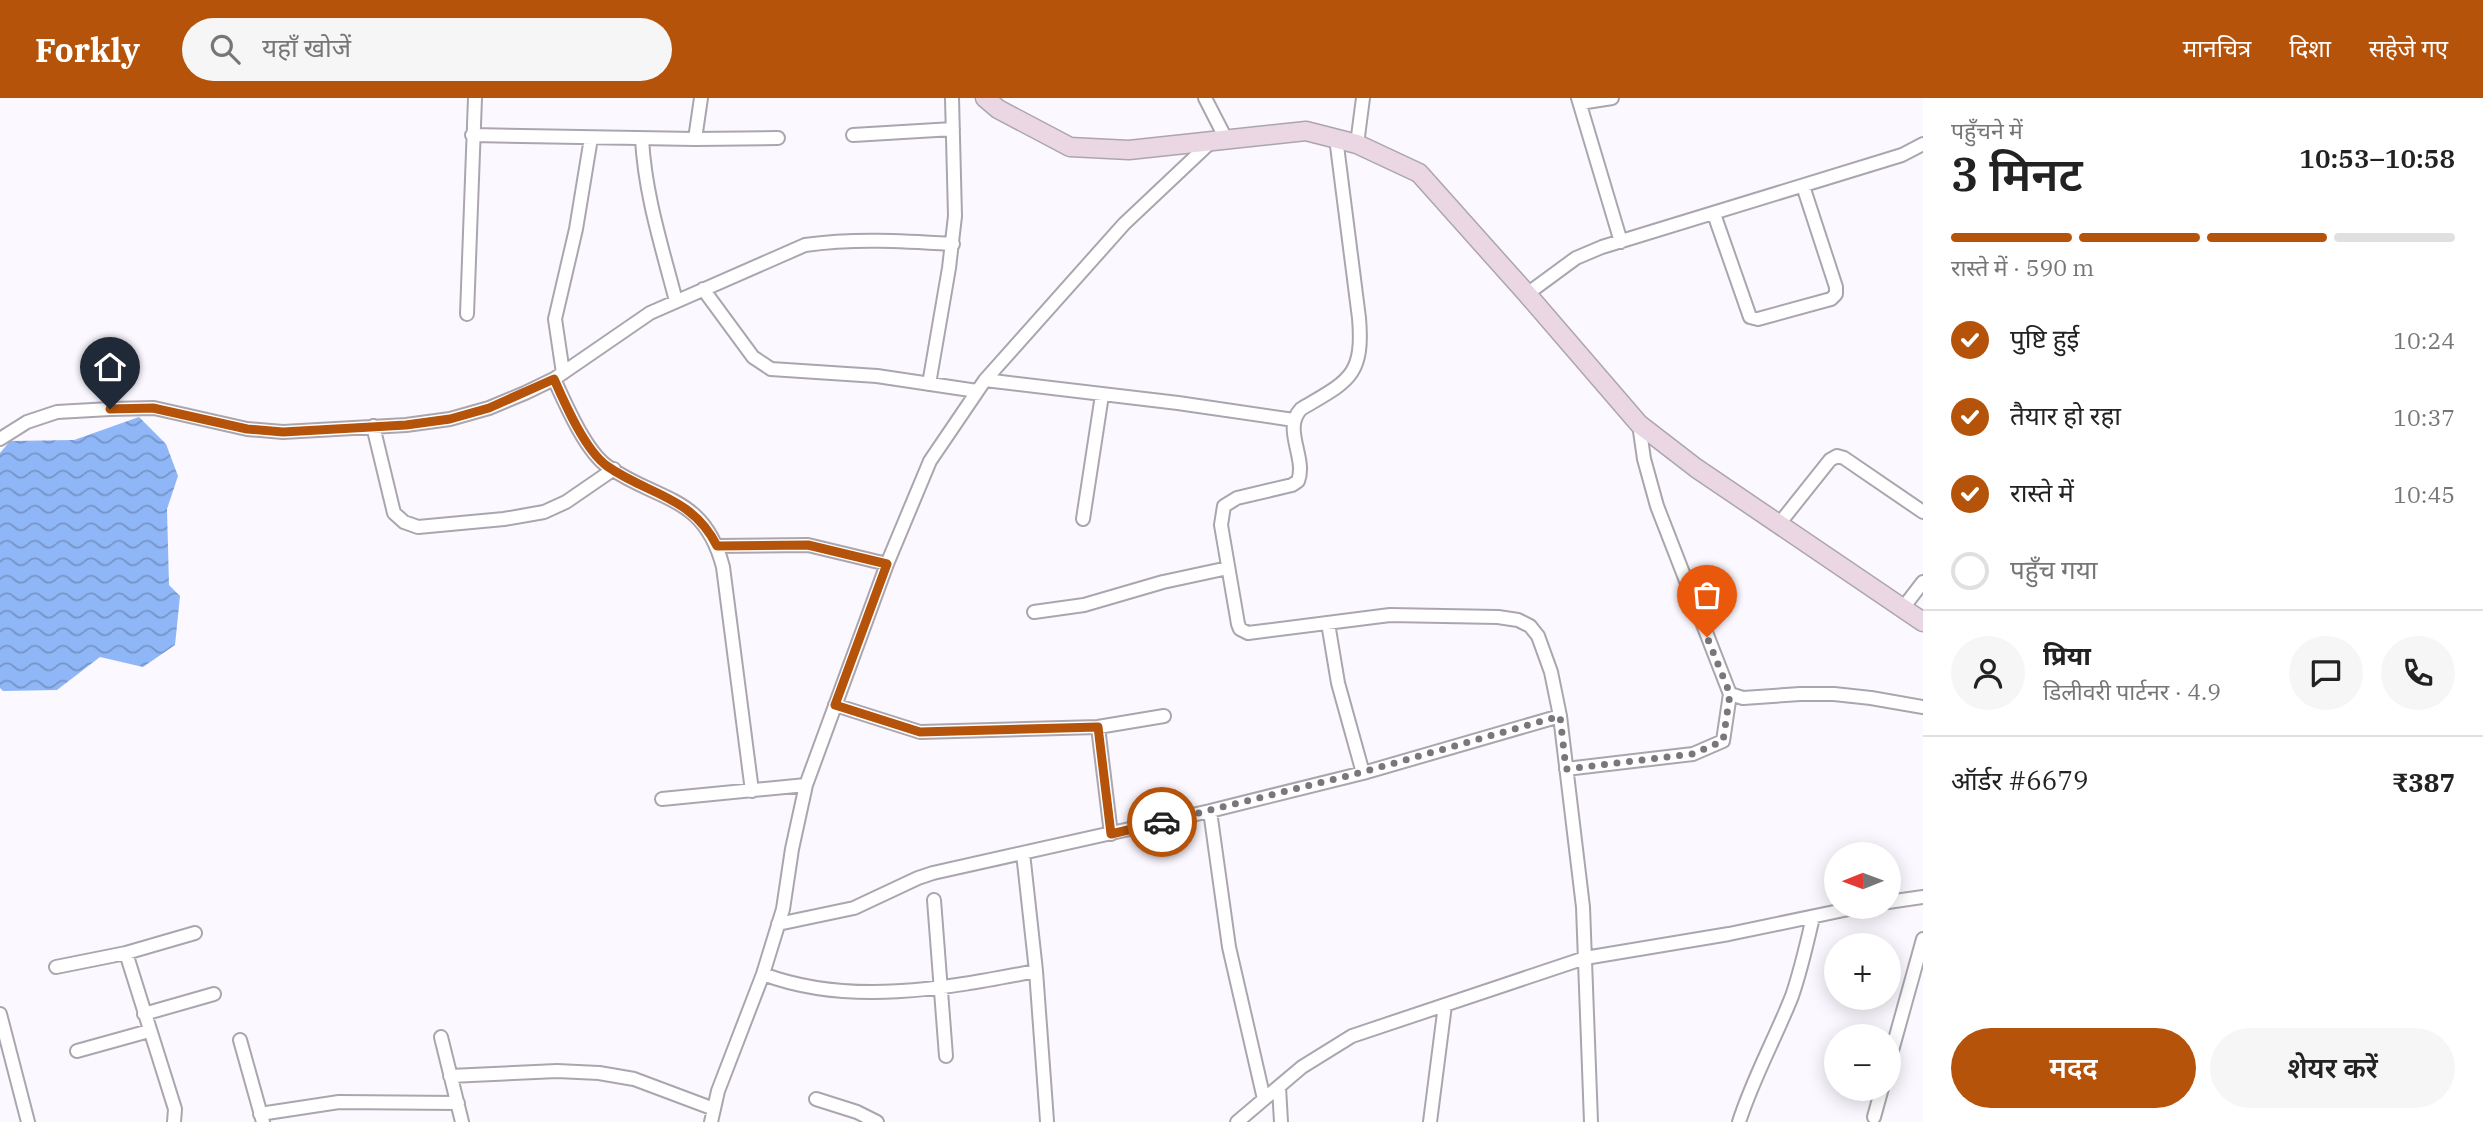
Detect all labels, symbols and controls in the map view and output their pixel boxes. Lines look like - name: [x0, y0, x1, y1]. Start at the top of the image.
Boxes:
- search box: [182, 18, 672, 81]
- text: Forkly: [35, 28, 140, 71]
- icon: search: [206, 30, 244, 68]
- text: यहाँ खोजें: [262, 30, 351, 64]
- text: मानचित्र: [2183, 32, 2251, 64]
- text: दिशा: [2289, 32, 2331, 64]
- text: सहेजे गए: [2369, 32, 2448, 64]
- text: पहुँचने में: [1951, 115, 2023, 145]
- text: 10:53–10:58: [2299, 141, 2455, 175]
- text: 3 मिनट: [1951, 144, 2083, 204]
- text: रास्ते में · 590 m: [1951, 252, 2094, 282]
- icon: check: [1951, 321, 1989, 359]
- text: पुष्टि हुई: [2010, 321, 2079, 355]
- text: 10:24: [2393, 325, 2455, 355]
- pin: [80, 337, 140, 409]
- icon: home: [91, 348, 129, 386]
- icon: check: [1951, 398, 1989, 436]
- text: तैयार हो रहा: [2010, 398, 2121, 432]
- text: 10:37: [2393, 402, 2455, 432]
- icon: check: [1951, 475, 1989, 513]
- text: रास्ते में: [2010, 475, 2074, 509]
- text: 10:45: [2393, 479, 2455, 509]
- text: पहुँच गया: [2010, 552, 2098, 586]
- pin: [1677, 565, 1737, 637]
- icon: bag: [1688, 576, 1726, 614]
- button: person: [1951, 636, 2025, 710]
- button: chat: [2289, 636, 2363, 710]
- button: phone: [2381, 636, 2455, 710]
- text: प्रिया: [2043, 638, 2091, 672]
- text: डिलीवरी पार्टनर · 4.9: [2043, 676, 2221, 706]
- text: ऑर्डर #6679: [1951, 763, 2089, 797]
- text: ₹387: [2392, 765, 2455, 799]
- courier: [1127, 787, 1197, 857]
- icon: car: [1143, 803, 1181, 841]
- north arrow: [1824, 842, 1900, 919]
- map controls: [1824, 842, 1901, 1101]
- button: +: [1824, 933, 1901, 1010]
- button: −: [1824, 1024, 1901, 1101]
- button: मदद: [1951, 1028, 2196, 1108]
- button: शेयर करें: [2210, 1028, 2455, 1108]

